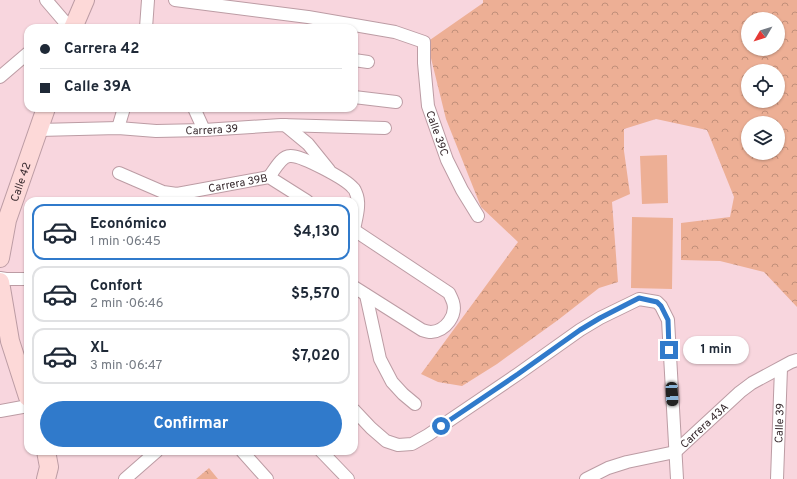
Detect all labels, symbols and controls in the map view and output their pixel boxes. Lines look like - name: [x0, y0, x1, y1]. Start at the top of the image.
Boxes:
- north arrow: [741, 12, 785, 56]
- map controls: [741, 12, 785, 160]
- text: Carrera 42: [64, 40, 139, 59]
- button: locate: [741, 64, 785, 108]
- text: Calle 39A: [64, 78, 131, 97]
- street label: Calle 39C: [422, 109, 451, 158]
- button: layers: [741, 116, 785, 160]
- street label: Carrera 39: [185, 122, 239, 138]
- street label: Calle 42: [8, 161, 35, 204]
- street label: Carrera 39B: [207, 171, 269, 196]
- icon: car: [42, 214, 78, 250]
- text: Económico: [90, 215, 167, 234]
- text: $4,130: [293, 223, 340, 242]
- text: 1 min · 06:45: [90, 234, 161, 250]
- icon: car: [42, 276, 78, 312]
- text: Confort: [90, 277, 142, 296]
- text: $5,570: [291, 285, 340, 304]
- text: 2 min · 06:46: [90, 296, 164, 312]
- callout: 1 min: [683, 336, 749, 364]
- icon: car: [42, 338, 78, 374]
- text: XL: [90, 339, 108, 358]
- route end: [660, 341, 678, 359]
- text: 1 min: [700, 342, 732, 358]
- text: $7,020: [292, 347, 340, 366]
- text: 3 min · 06:47: [90, 358, 162, 374]
- car: [665, 382, 679, 406]
- street label: Carrera 43A: [678, 400, 732, 452]
- button: Confirmar: [40, 401, 342, 447]
- street label: Calle 39: [772, 403, 788, 443]
- route start: [432, 417, 450, 435]

